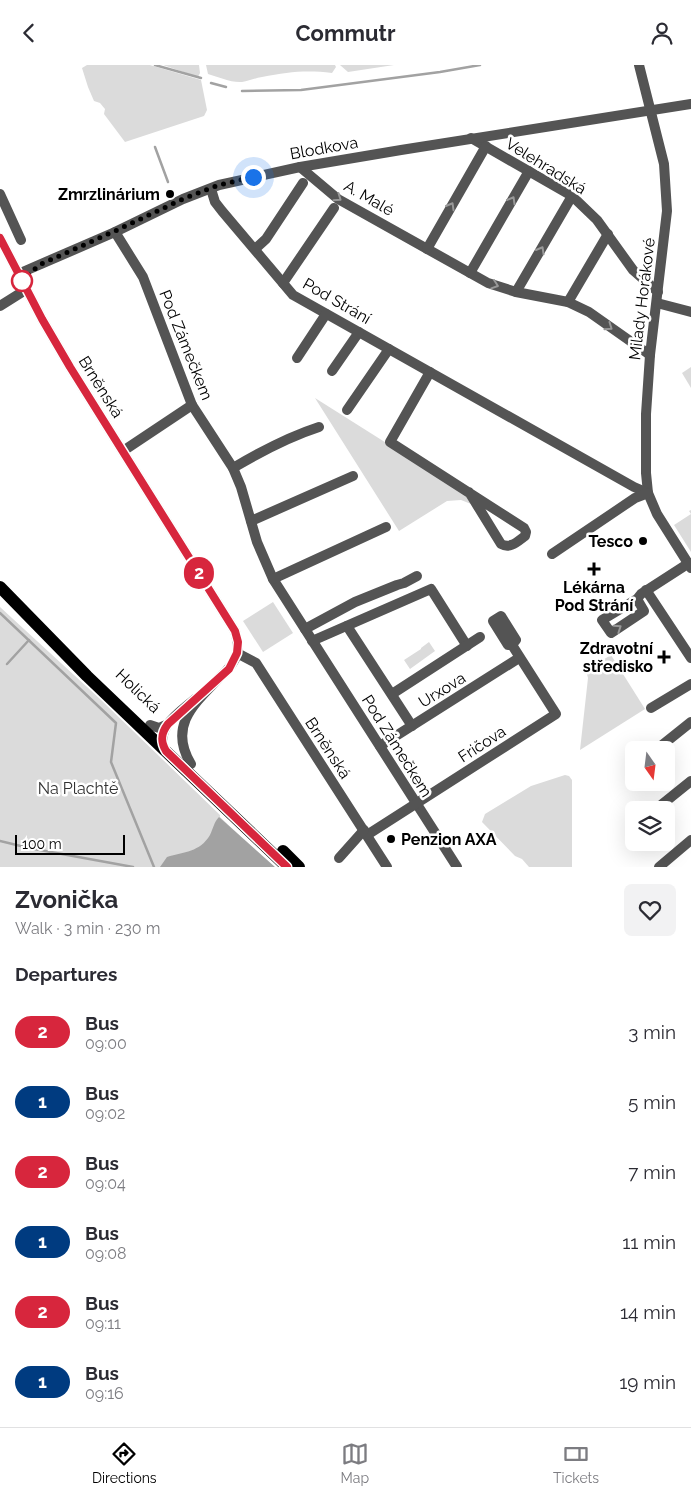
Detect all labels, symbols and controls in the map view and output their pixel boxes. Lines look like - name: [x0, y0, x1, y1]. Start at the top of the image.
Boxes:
- icon: back: [15, 19, 43, 47]
- icon: person: [648, 19, 676, 47]
- text: Commutr: [296, 20, 395, 46]
- street label: Blodkova: [288, 133, 360, 163]
- street label: Velehradská: [502, 134, 590, 198]
- your location: [241, 165, 266, 190]
- street label: A. Malé: [341, 176, 397, 220]
- place label: Zmrzlinárium: [58, 185, 160, 204]
- marker: Zmrzlinárium: [164, 188, 176, 200]
- one-way arrow: [332, 192, 342, 201]
- one-way arrow: [506, 196, 516, 205]
- one-way arrow: [445, 203, 455, 212]
- street label: Milady Horákové: [625, 237, 659, 361]
- one-way arrow: [534, 246, 544, 255]
- unlabelled marker: [11, 270, 33, 292]
- street label: Pod Strání: [300, 274, 375, 328]
- one-way arrow: [490, 279, 499, 289]
- street label: Pod Zámečkem: [155, 287, 217, 403]
- one-way arrow: [604, 321, 613, 330]
- street label: Brněnská: [75, 353, 127, 421]
- place label: Tesco: [589, 532, 633, 551]
- marker: Tesco: [637, 535, 649, 547]
- line badge: 2: [183, 557, 215, 589]
- text: 2: [194, 562, 204, 583]
- marker: Lékárna Pod Strání: [588, 563, 600, 575]
- place label: Lékárna Pod Strání: [555, 578, 634, 615]
- one-way arrow: [613, 625, 622, 634]
- place label: Zdravotní středisko: [580, 639, 654, 676]
- marker: Zdravotní středisko: [657, 650, 671, 664]
- street label: Holická: [112, 665, 164, 717]
- street label: Urxova: [415, 668, 469, 712]
- street label: Pod Zámečkem: [358, 691, 436, 801]
- street label: Brněnská: [301, 714, 355, 782]
- street label: Fričova: [455, 722, 509, 766]
- north arrow: [625, 741, 675, 791]
- map controls: [625, 741, 675, 851]
- park label: Na Plachtě: [38, 779, 118, 798]
- button: layers: [625, 801, 675, 851]
- place label: Penzion AXA: [401, 830, 497, 849]
- scale bar: [15, 832, 125, 855]
- marker: Penzion AXA: [385, 833, 397, 845]
- text: 100 m: [22, 836, 62, 852]
- button: heart: [624, 884, 676, 936]
- text: Zvonička: [15, 885, 118, 914]
- text: Walk · 3 min · 230 m: [15, 919, 160, 938]
- text: Departures: [15, 963, 117, 985]
- text: Bus: [85, 1012, 119, 1034]
- text: 2: [37, 1021, 48, 1042]
- text: 3 min: [628, 1021, 676, 1043]
- text: 09:00: [85, 1034, 127, 1053]
- text: Bus: [85, 1082, 119, 1104]
- text: 1: [38, 1091, 47, 1112]
- text: 5 min: [628, 1091, 676, 1113]
- text: 09:02: [85, 1104, 125, 1123]
- text: Bus: [85, 1152, 119, 1174]
- text: 2: [37, 1161, 48, 1182]
- text: 7 min: [628, 1161, 676, 1183]
- text: 09:04: [85, 1174, 126, 1193]
- text: Bus: [85, 1222, 119, 1244]
- text: 1: [38, 1231, 47, 1252]
- text: 11 min: [622, 1231, 676, 1253]
- text: 09:08: [85, 1244, 126, 1263]
- text: Bus: [85, 1292, 119, 1314]
- text: 2: [37, 1301, 48, 1322]
- text: 14 min: [620, 1301, 676, 1323]
- text: 09:11: [85, 1314, 121, 1333]
- text: Bus: [85, 1362, 119, 1384]
- text: 1: [38, 1371, 47, 1392]
- text: 19 min: [619, 1371, 676, 1393]
- text: 09:16: [85, 1384, 124, 1403]
- tab: Directions: [92, 1440, 157, 1486]
- tab: Map: [341, 1440, 369, 1486]
- tab: Tickets: [553, 1440, 599, 1486]

